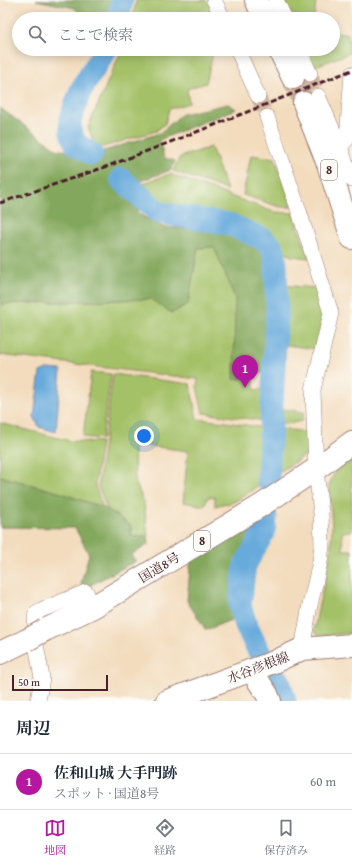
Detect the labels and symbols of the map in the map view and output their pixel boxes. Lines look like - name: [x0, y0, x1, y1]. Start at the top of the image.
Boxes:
- road number: 8: [321, 160, 337, 180]
- pin: 1: [232, 355, 258, 388]
- your location: [134, 426, 154, 446]
- road number: 8: [194, 531, 210, 551]
- street label: 国道8号: [135, 548, 184, 587]
- street label: 水谷彦根線: [224, 647, 292, 688]
- scale bar: [12, 673, 108, 692]

